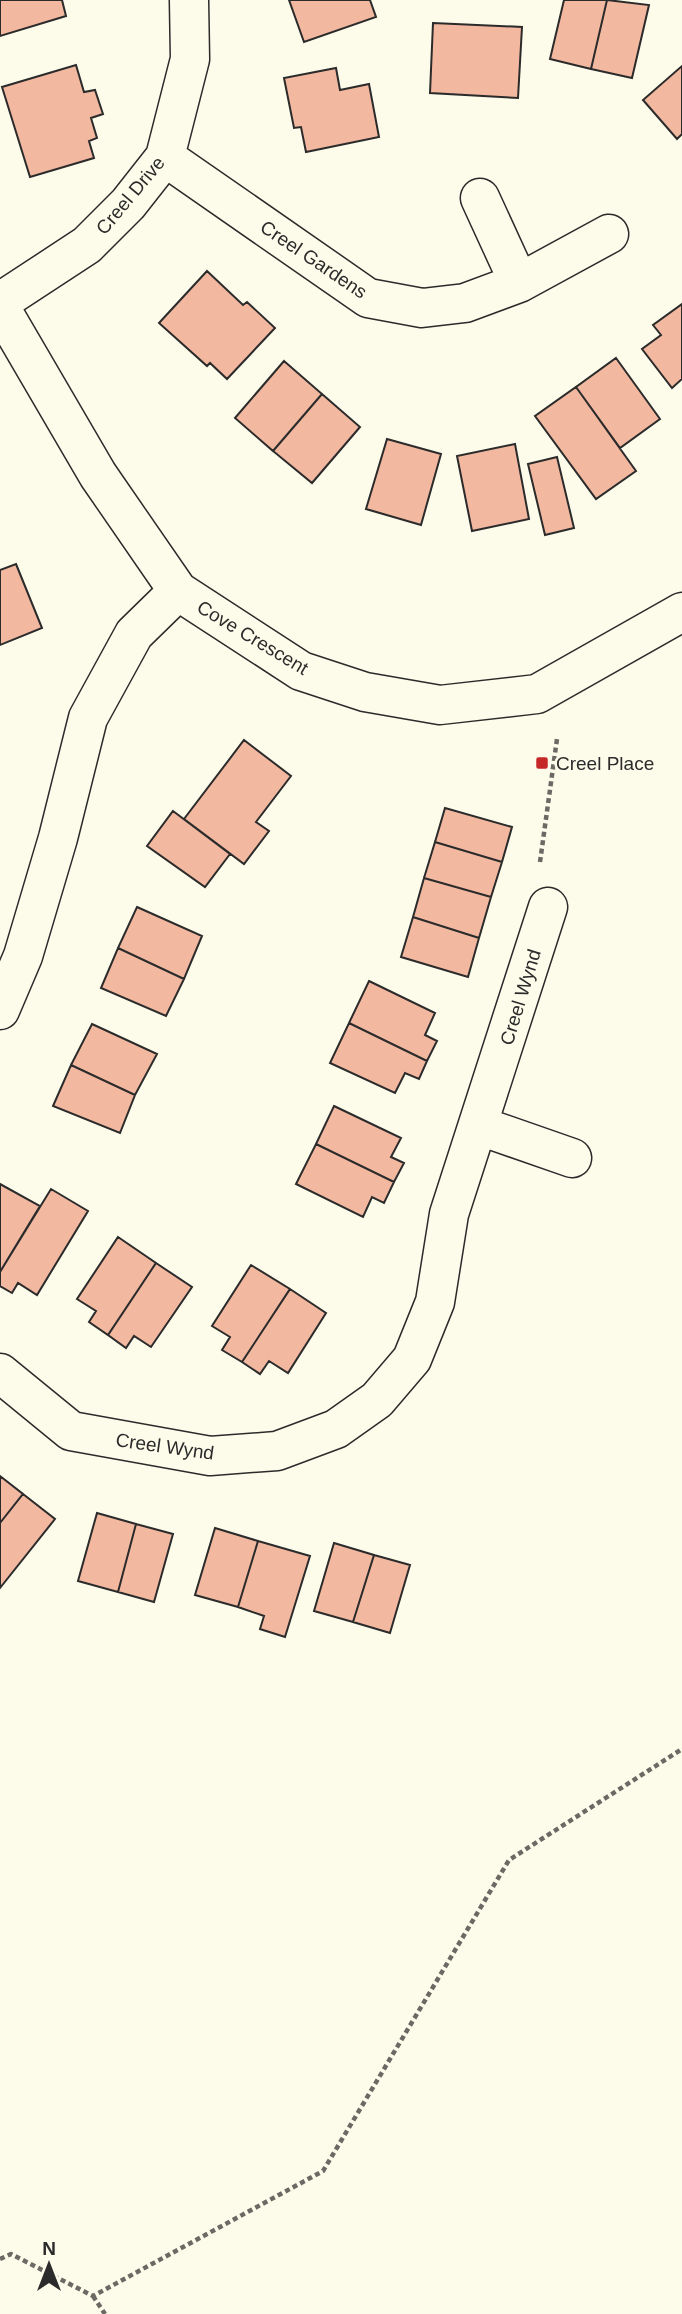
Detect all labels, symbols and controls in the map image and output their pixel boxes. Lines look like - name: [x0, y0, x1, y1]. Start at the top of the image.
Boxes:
- street label: Creel Drive: [92, 152, 169, 238]
- street label: Creel Gardens: [257, 216, 371, 303]
- street label: Cove Crescent: [193, 596, 313, 679]
- place label: Creel Place: [556, 753, 654, 774]
- marker: Creel Place: [534, 755, 550, 771]
- street label: Creel Wynd: [496, 947, 545, 1048]
- street label: Creel Wynd: [114, 1429, 215, 1464]
- north arrow: [14, 2230, 84, 2300]
- text: N: [42, 2238, 56, 2259]

